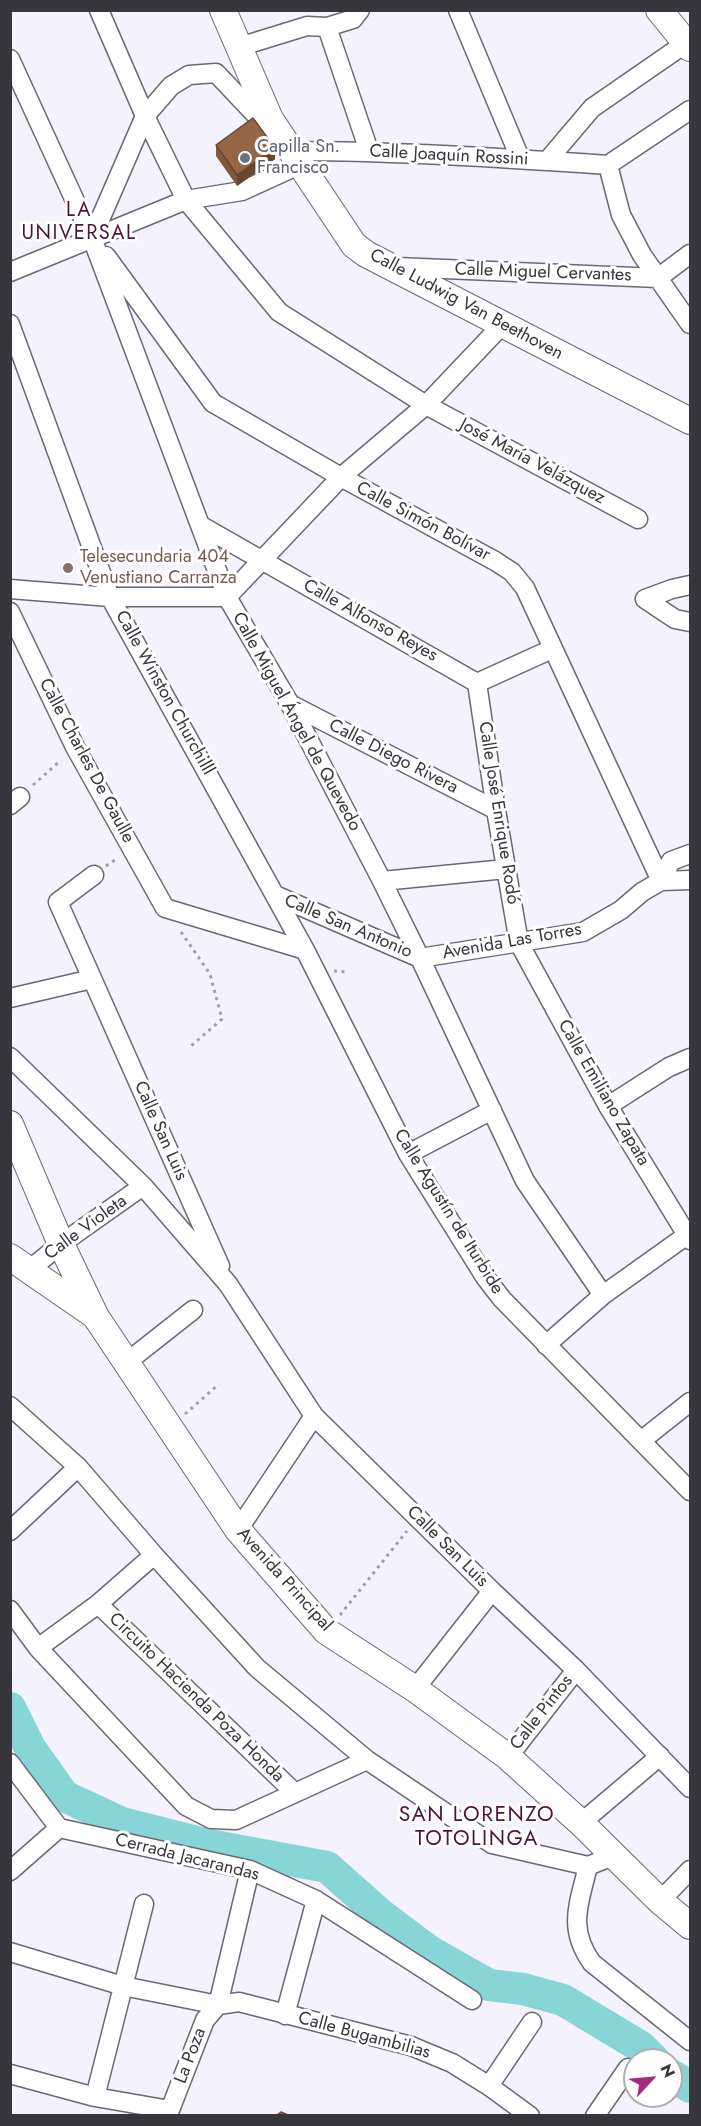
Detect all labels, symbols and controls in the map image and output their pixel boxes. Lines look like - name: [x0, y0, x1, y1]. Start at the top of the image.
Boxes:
- place label: Capilla Sn. Francisco: [257, 137, 340, 180]
- street label: Calle Joaquín Rossini: [369, 141, 529, 171]
- marker: Capilla Sn. Francisco: [238, 151, 252, 165]
- district label: LA UNIVERSAL: [22, 199, 136, 246]
- street label: Calle Ludwig Van Beethoven: [366, 245, 566, 365]
- street label: Calle Miguel Cervantes: [454, 259, 632, 287]
- street label: José María Velázquez: [455, 414, 609, 510]
- street label: Calle Simón Bolívar: [352, 478, 494, 566]
- place label: Telesecundaria 404 Venustiano Carranza: [80, 547, 237, 590]
- marker: Telesecundaria 404 Venustiano Carranza: [61, 561, 75, 575]
- street label: Calle Alfonso Reyes: [299, 575, 441, 667]
- street label: Calle Winston Churchilll: [110, 607, 218, 779]
- street label: Calle Miguel Ángel de Quevedo: [227, 609, 365, 835]
- street label: Calle Charles De Gaulle: [33, 675, 139, 847]
- street label: Calle Diego Rivera: [325, 715, 461, 799]
- street label: Calle José Enrique Rodó: [473, 720, 523, 906]
- street label: Calle San Antonio: [281, 890, 415, 964]
- street label: Avenida Las Torres: [441, 919, 583, 965]
- street label: Calle Emiliano Zapata: [552, 1016, 654, 1170]
- street label: Calle San Luis: [128, 1078, 192, 1184]
- street label: Calle Agustín de Iturbide: [388, 1126, 508, 1298]
- street label: Calle Violeta: [41, 1191, 131, 1265]
- street label: Calle San Luis: [402, 1502, 492, 1592]
- street label: Avenida Principal: [232, 1524, 336, 1636]
- street label: Circuito Hacienda Poza Honda: [104, 1608, 288, 1788]
- street label: Calle Pintos: [506, 1671, 578, 1755]
- district label: SAN LORENZO TOTOLINGA: [399, 1803, 555, 1853]
- street label: Cerrada Jacarandas: [113, 1830, 261, 1886]
- street label: Calle Bugambilias: [295, 2008, 433, 2064]
- street label: La Poza: [171, 2025, 211, 2087]
- north arrow: [623, 2048, 683, 2108]
- text: N: [655, 2060, 681, 2082]

